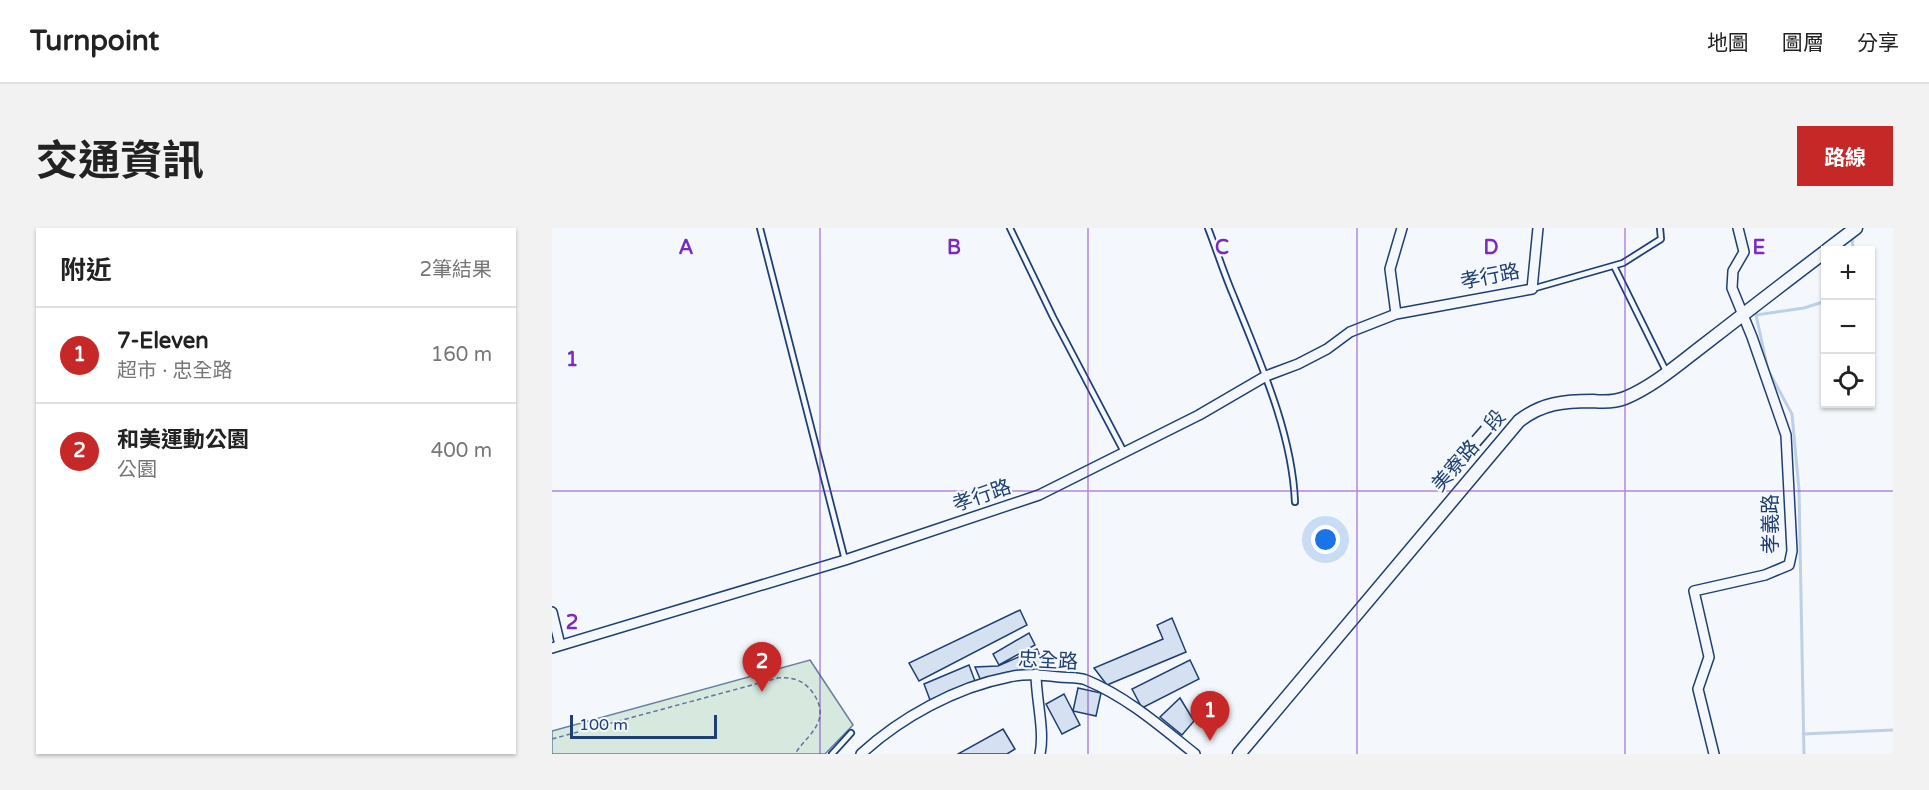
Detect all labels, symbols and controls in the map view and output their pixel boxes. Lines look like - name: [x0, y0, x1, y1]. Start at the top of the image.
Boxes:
- text: Turnpoint: [30, 24, 159, 58]
- text: 地圖: [1707, 31, 1749, 56]
- text: 圖層: [1782, 31, 1824, 56]
- text: 分享: [1857, 31, 1899, 56]
- button: 路線: [1797, 126, 1893, 186]
- text: 交通資訊: [36, 136, 204, 187]
- text: A: [679, 236, 694, 260]
- text: B: [947, 236, 961, 260]
- text: C: [1215, 236, 1229, 260]
- text: D: [1483, 236, 1499, 260]
- text: E: [1753, 236, 1766, 260]
- map controls: [1821, 246, 1875, 408]
- button: +: [1821, 246, 1875, 300]
- text: 附近: [60, 255, 112, 286]
- text: 2筆結果: [419, 258, 492, 282]
- street label: 孝行路: [1458, 259, 1522, 295]
- button: −: [1821, 300, 1875, 354]
- text: 7-Eleven: [117, 328, 209, 354]
- text: 1: [73, 343, 86, 367]
- text: 160 m: [431, 343, 492, 367]
- text: 1: [566, 348, 578, 372]
- button: locate: [1821, 354, 1875, 408]
- text: 超市 · 忠全路: [117, 359, 233, 383]
- street label: 美寮路二段: [1427, 405, 1511, 497]
- text: 和美運動公園: [117, 427, 249, 453]
- text: 2: [73, 439, 86, 463]
- text: 400 m: [431, 439, 492, 463]
- text: 公園: [117, 458, 157, 482]
- street label: 孝行路: [950, 475, 1014, 517]
- street label: 孝義路: [1759, 494, 1783, 554]
- your location: [1311, 525, 1340, 554]
- text: 2: [566, 611, 578, 635]
- pin: 2: [742, 642, 782, 692]
- street label: 忠全路: [1017, 647, 1079, 675]
- pin: 1: [1190, 692, 1230, 741]
- scale bar: [570, 712, 717, 739]
- text: 100 m: [579, 715, 628, 735]

